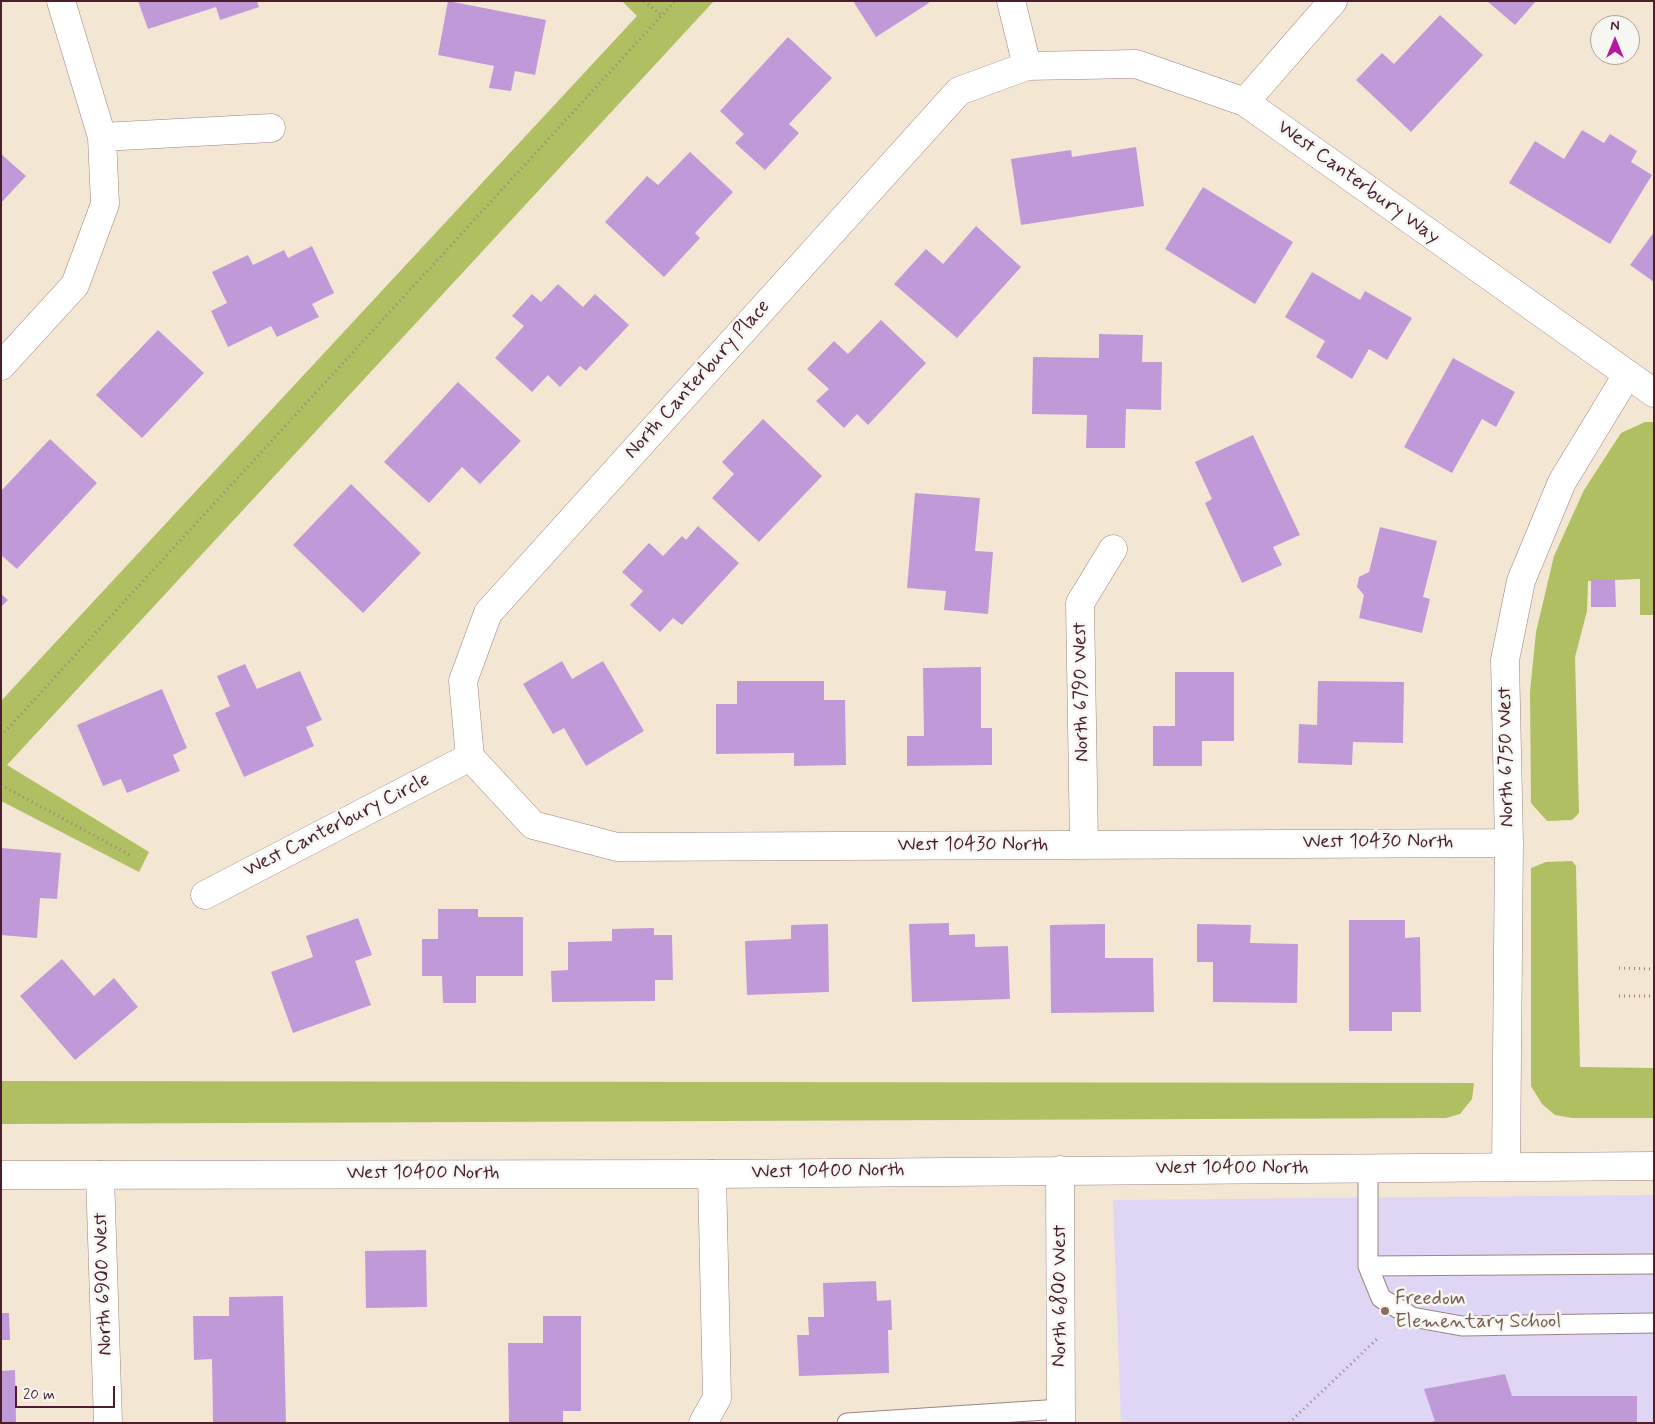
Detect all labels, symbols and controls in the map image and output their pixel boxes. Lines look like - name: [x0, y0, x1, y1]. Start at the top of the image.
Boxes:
- north arrow: [1590, 15, 1640, 65]
- text: N: [1610, 17, 1620, 35]
- street label: West Canterbury Way: [1272, 116, 1444, 250]
- street label: North Canterbury Place: [620, 295, 776, 465]
- street label: North 6790 West: [1069, 622, 1095, 762]
- street label: North 6750 West: [1494, 686, 1520, 828]
- street label: West Canterbury Circle: [240, 769, 434, 883]
- street label: West 10430 North: [1303, 831, 1453, 855]
- street label: West 10430 North: [898, 834, 1048, 858]
- street label: West 10400 North: [1156, 1157, 1308, 1181]
- street label: West 10400 North: [751, 1159, 905, 1185]
- street label: West 10400 North: [347, 1162, 499, 1186]
- street label: North 6900 West: [90, 1212, 118, 1356]
- street label: North 6800 West: [1049, 1225, 1073, 1367]
- place label: Freedom Elementary School: [1395, 1288, 1561, 1335]
- marker: Freedom Elementary School: [1379, 1305, 1391, 1317]
- scale bar: [18, 1376, 118, 1408]
- text: 20 m: [23, 1385, 55, 1405]

